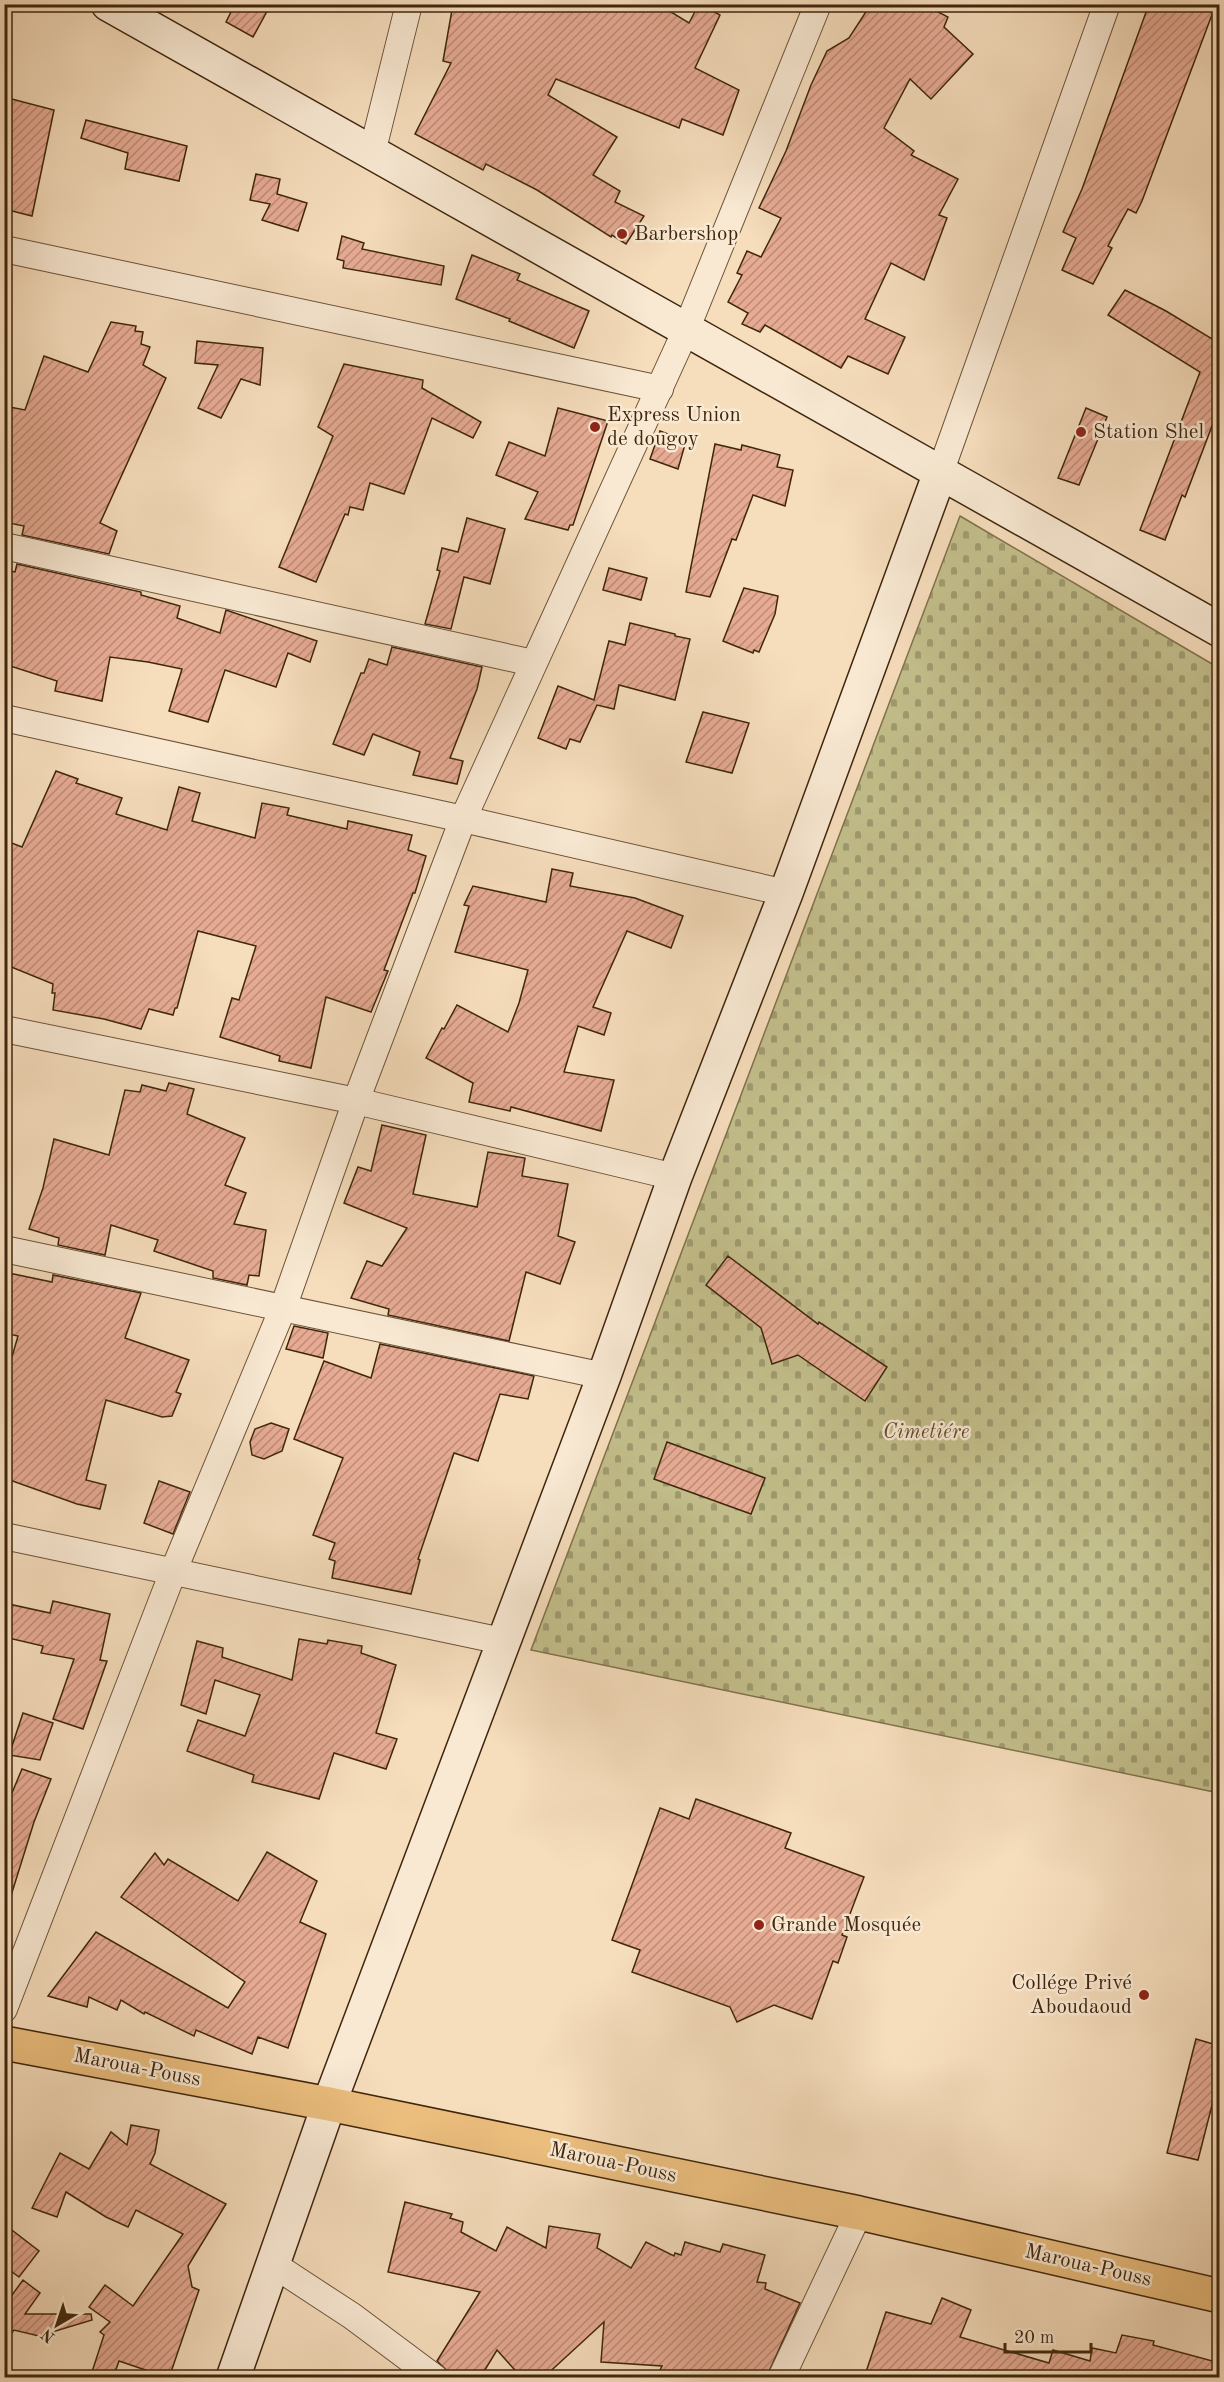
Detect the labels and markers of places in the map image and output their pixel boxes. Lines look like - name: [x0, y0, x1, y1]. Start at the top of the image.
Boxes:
- place label: Barbershop: [634, 224, 738, 245]
- marker: Barbershop: [615, 227, 629, 241]
- place label: Express Union de dougoy: [607, 405, 741, 450]
- marker: Express Union de dougoy: [588, 420, 602, 434]
- place label: Station Shel: [1093, 422, 1205, 443]
- marker: Station Shel: [1074, 425, 1088, 439]
- place label: Grande Mosquée: [771, 1915, 921, 1936]
- marker: Grande Mosquée: [752, 1918, 766, 1932]
- place label: Collége Privé Aboudaoud: [1011, 1973, 1132, 2018]
- marker: Collége Privé Aboudaoud: [1137, 1988, 1151, 2002]

